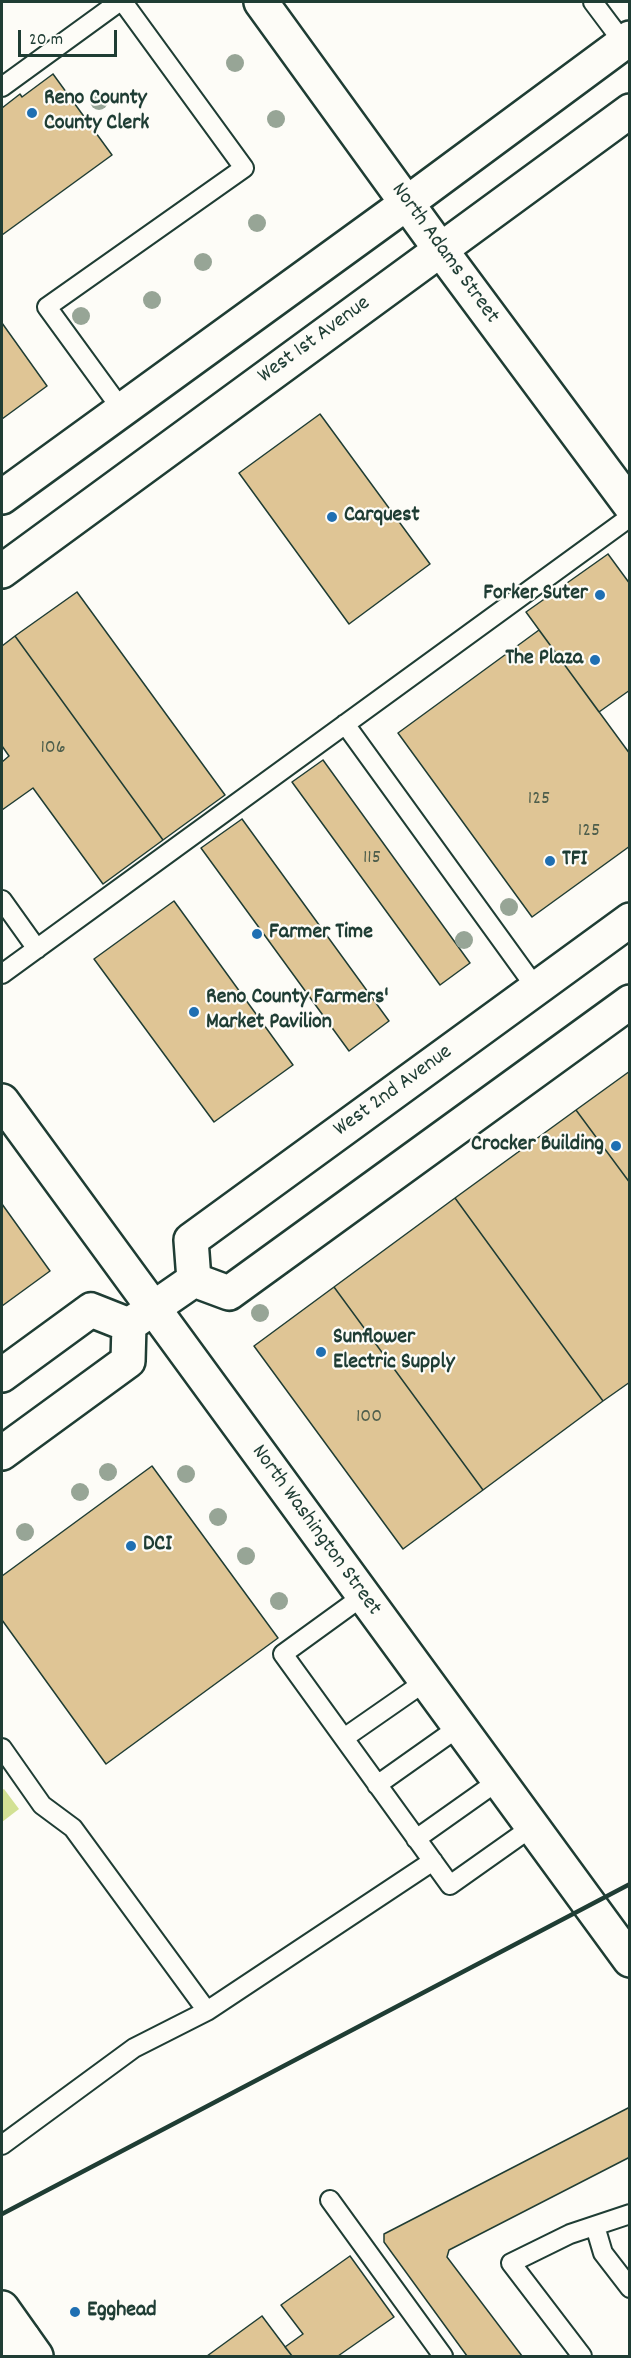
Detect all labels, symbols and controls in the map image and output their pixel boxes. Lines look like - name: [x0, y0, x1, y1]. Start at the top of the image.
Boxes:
- scale bar: [21, 18, 120, 56]
- text: 20 m: [29, 28, 63, 53]
- place label: Reno County County Clerk: [44, 87, 149, 138]
- marker: Reno County County Clerk: [25, 106, 39, 120]
- street label: North Adams Street: [384, 178, 504, 330]
- street label: West 1st Avenue: [254, 291, 376, 391]
- place label: Carquest: [344, 504, 420, 530]
- marker: Carquest: [325, 510, 339, 524]
- place label: Forker Suter: [483, 582, 588, 608]
- marker: Forker Suter: [593, 588, 607, 602]
- place label: The Plaza: [505, 647, 583, 673]
- marker: The Plaza: [588, 653, 602, 667]
- house number: 106: [40, 737, 66, 761]
- house number: 125: [528, 788, 550, 812]
- house number: 125: [578, 820, 600, 844]
- house number: 115: [363, 847, 381, 871]
- place label: TFI: [562, 848, 587, 874]
- marker: TFI: [543, 854, 557, 868]
- place label: Farmer Time: [269, 921, 373, 947]
- marker: Farmer Time: [250, 927, 264, 941]
- place label: Reno County Farmers' Market Pavilion: [206, 986, 389, 1038]
- marker: Reno County Farmers' Market Pavilion: [187, 1005, 201, 1019]
- street label: West 2nd Avenue: [330, 1040, 458, 1144]
- place label: Crocker Building: [471, 1133, 604, 1159]
- marker: Crocker Building: [609, 1139, 623, 1153]
- place label: Sunflower Electric Supply: [333, 1326, 455, 1378]
- marker: Sunflower Electric Supply: [314, 1345, 328, 1359]
- house number: 100: [356, 1406, 382, 1430]
- street label: North Washington Street: [244, 1440, 386, 1622]
- place label: DCI: [143, 1533, 172, 1559]
- marker: DCI: [124, 1539, 138, 1553]
- place label: Egghead: [87, 2299, 157, 2325]
- marker: Egghead: [68, 2305, 82, 2319]

